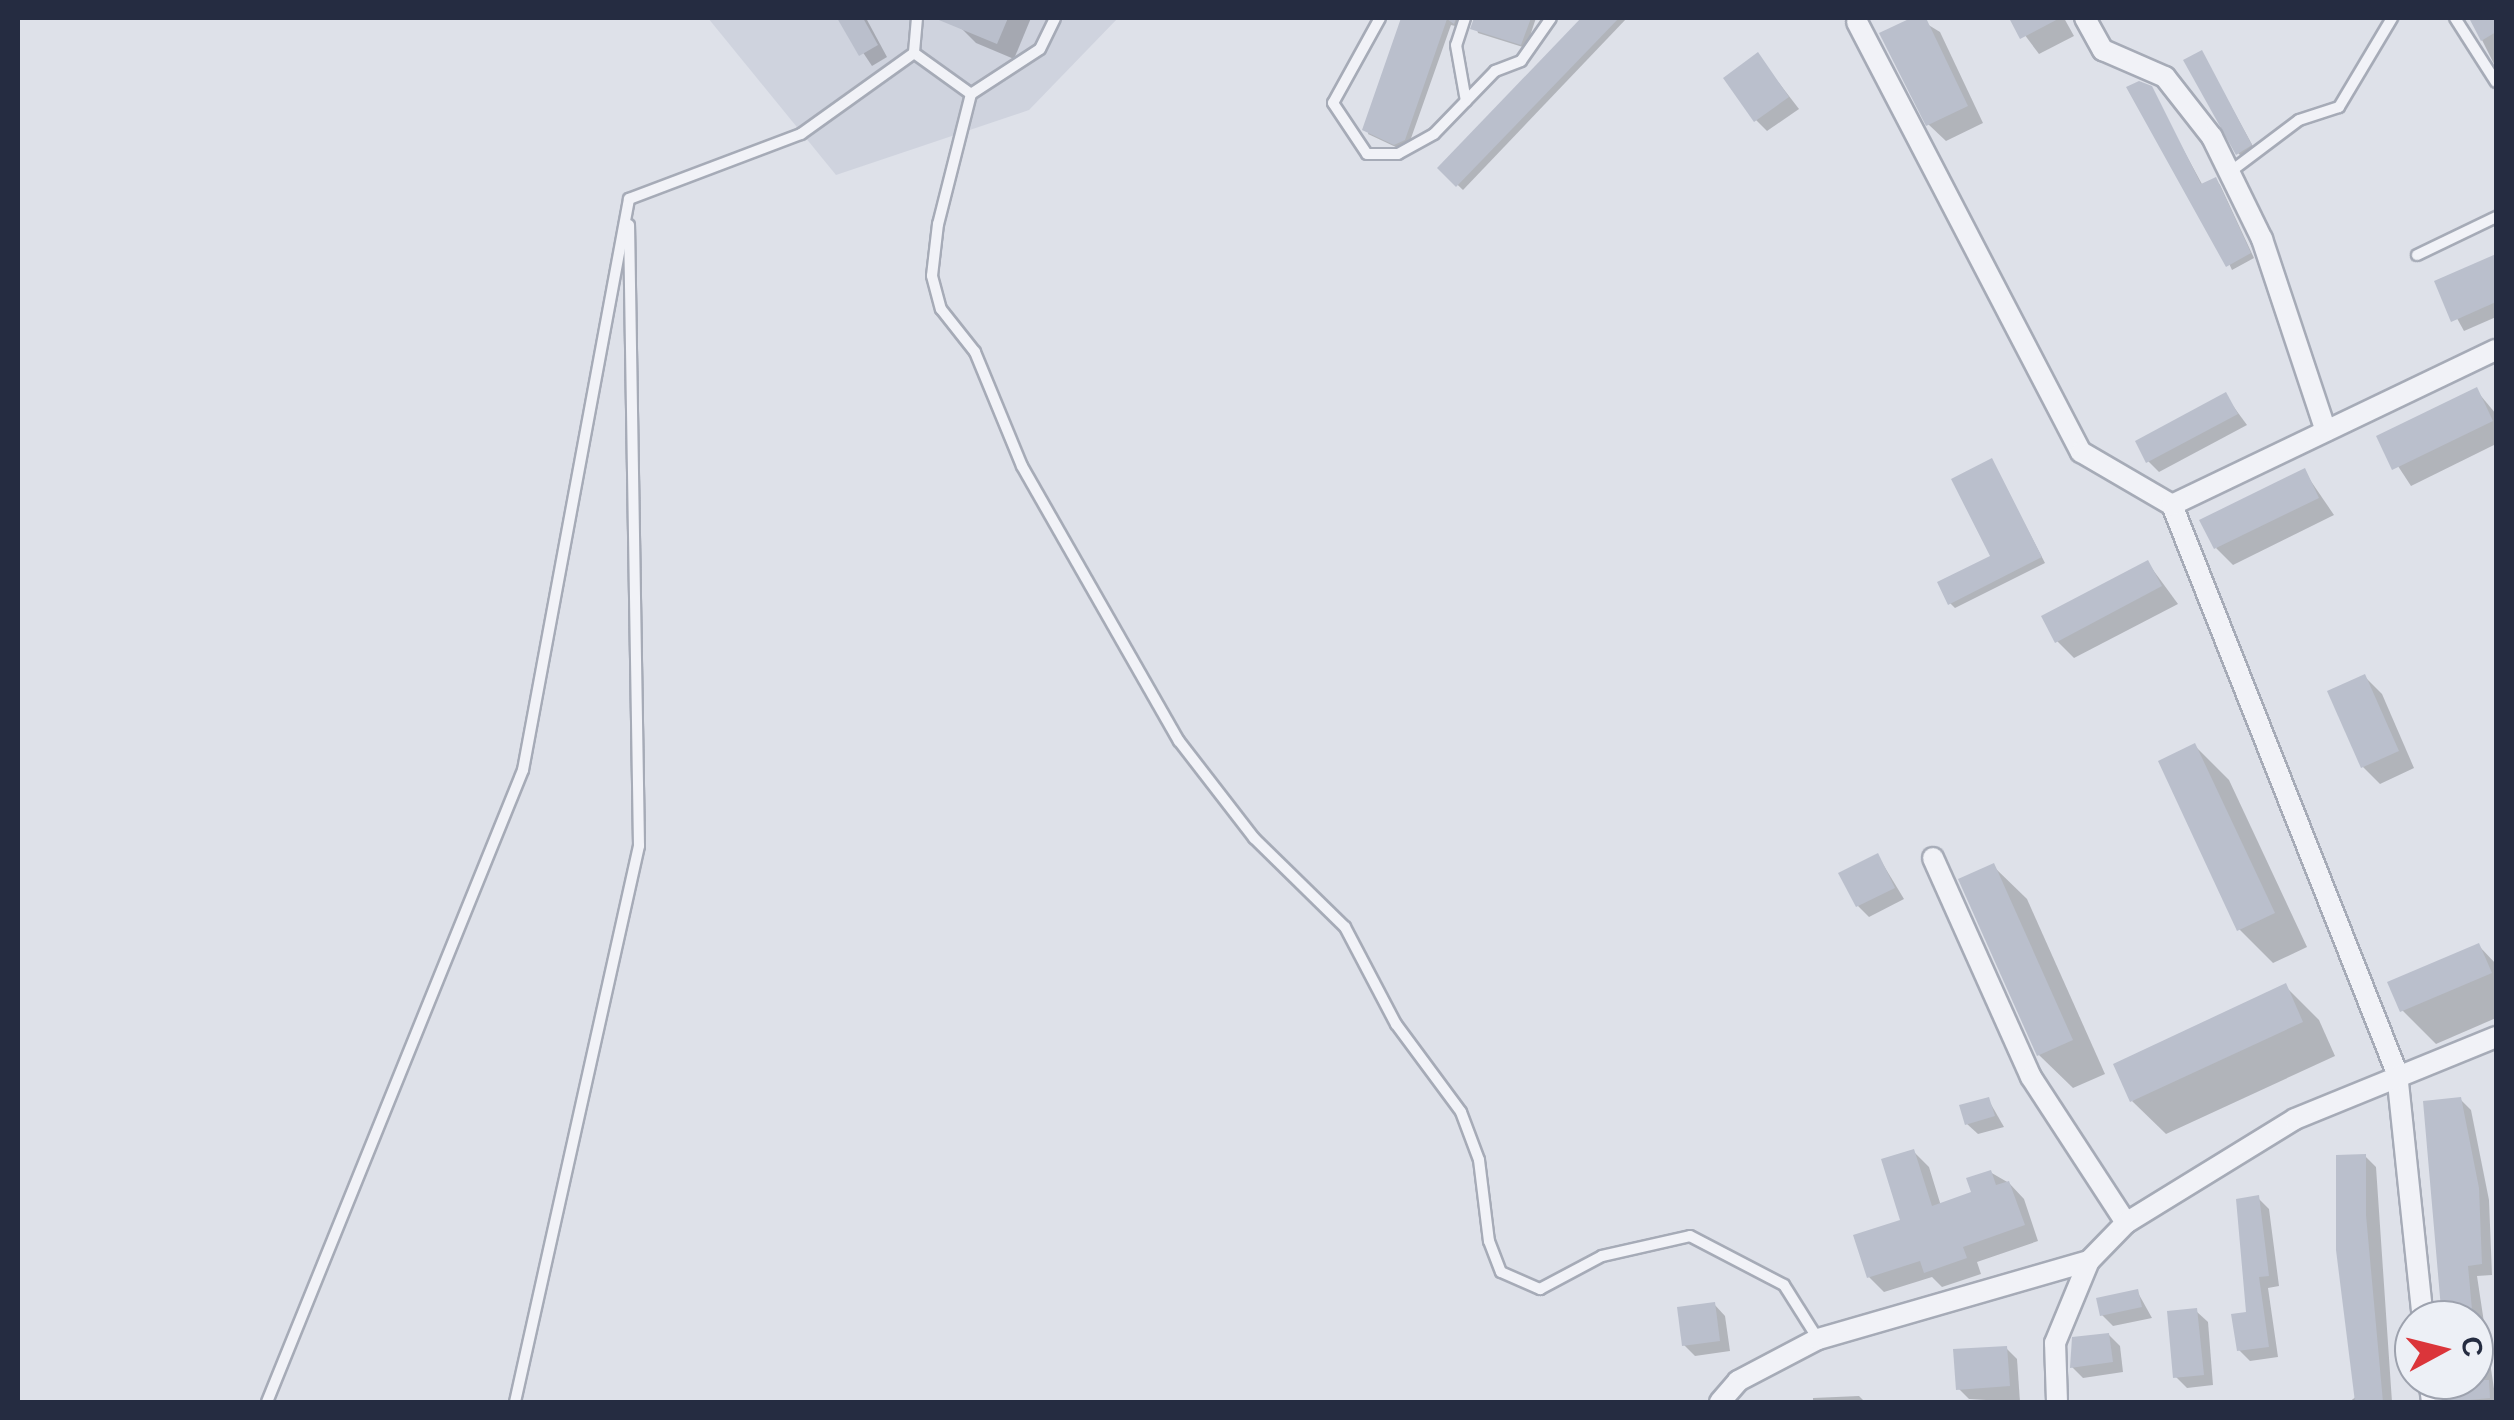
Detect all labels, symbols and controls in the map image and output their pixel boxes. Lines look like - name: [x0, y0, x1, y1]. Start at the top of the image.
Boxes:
- north arrow: [2394, 1300, 2494, 1400]
- text: С: [2456, 1335, 2489, 1358]

